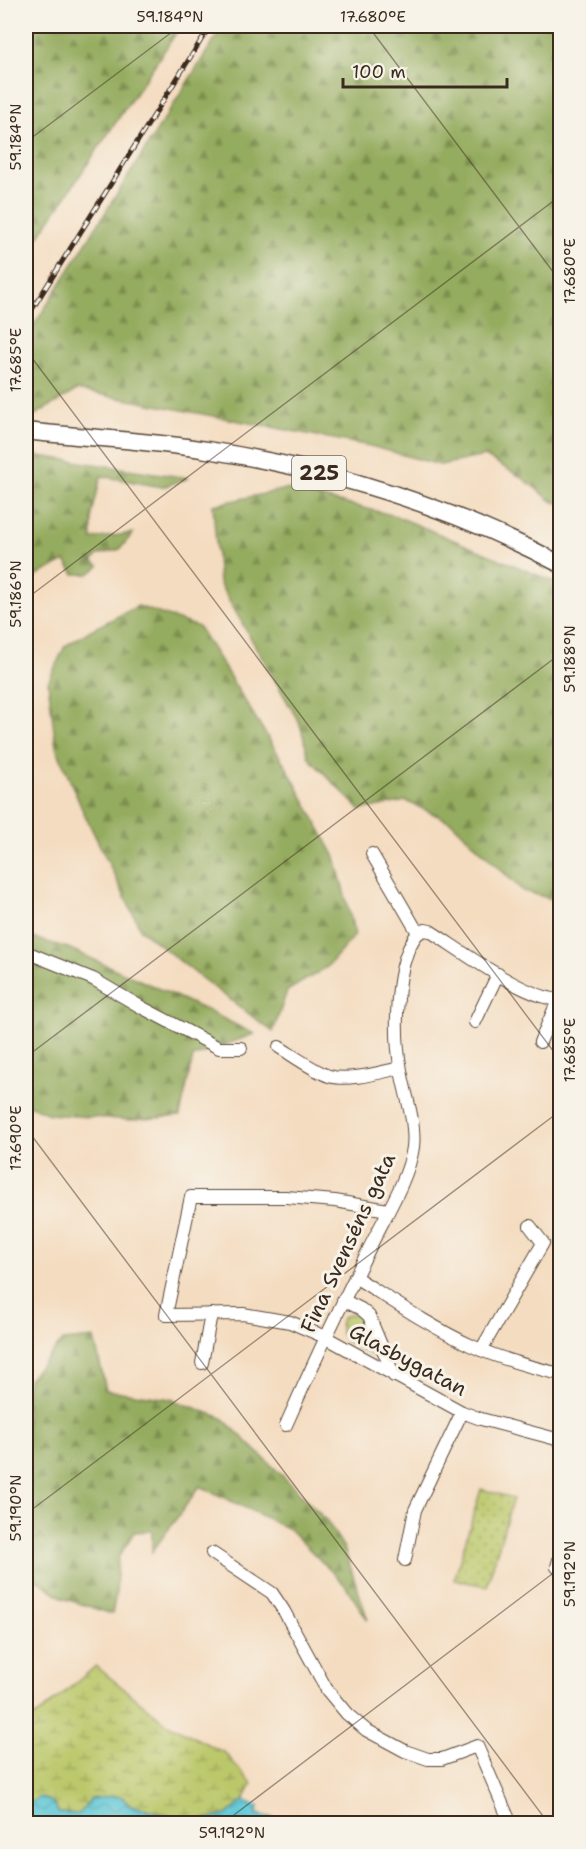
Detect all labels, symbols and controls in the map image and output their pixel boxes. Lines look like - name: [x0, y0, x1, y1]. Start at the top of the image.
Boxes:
- text: 59.184°N: [136, 7, 204, 27]
- text: 17.680°E: [340, 7, 406, 27]
- scale bar: [343, 51, 506, 89]
- text: 100 m: [352, 60, 406, 84]
- text: 59.184°N: [6, 103, 26, 171]
- text: 17.680°E: [560, 238, 580, 304]
- text: 17.685°E: [6, 328, 26, 392]
- road number: 225: [292, 456, 346, 490]
- text: 59.186°N: [6, 560, 26, 628]
- text: 59.188°N: [560, 625, 580, 693]
- text: 17.685°E: [560, 1018, 580, 1082]
- text: 17.690°E: [6, 1105, 26, 1171]
- street label: Fina Svenséns gata: [294, 1148, 402, 1338]
- street label: Glasbygatan: [344, 1317, 472, 1403]
- text: 59.190°N: [6, 1474, 26, 1542]
- text: 59.192°N: [560, 1541, 580, 1607]
- text: 59.192°N: [199, 1823, 265, 1843]

